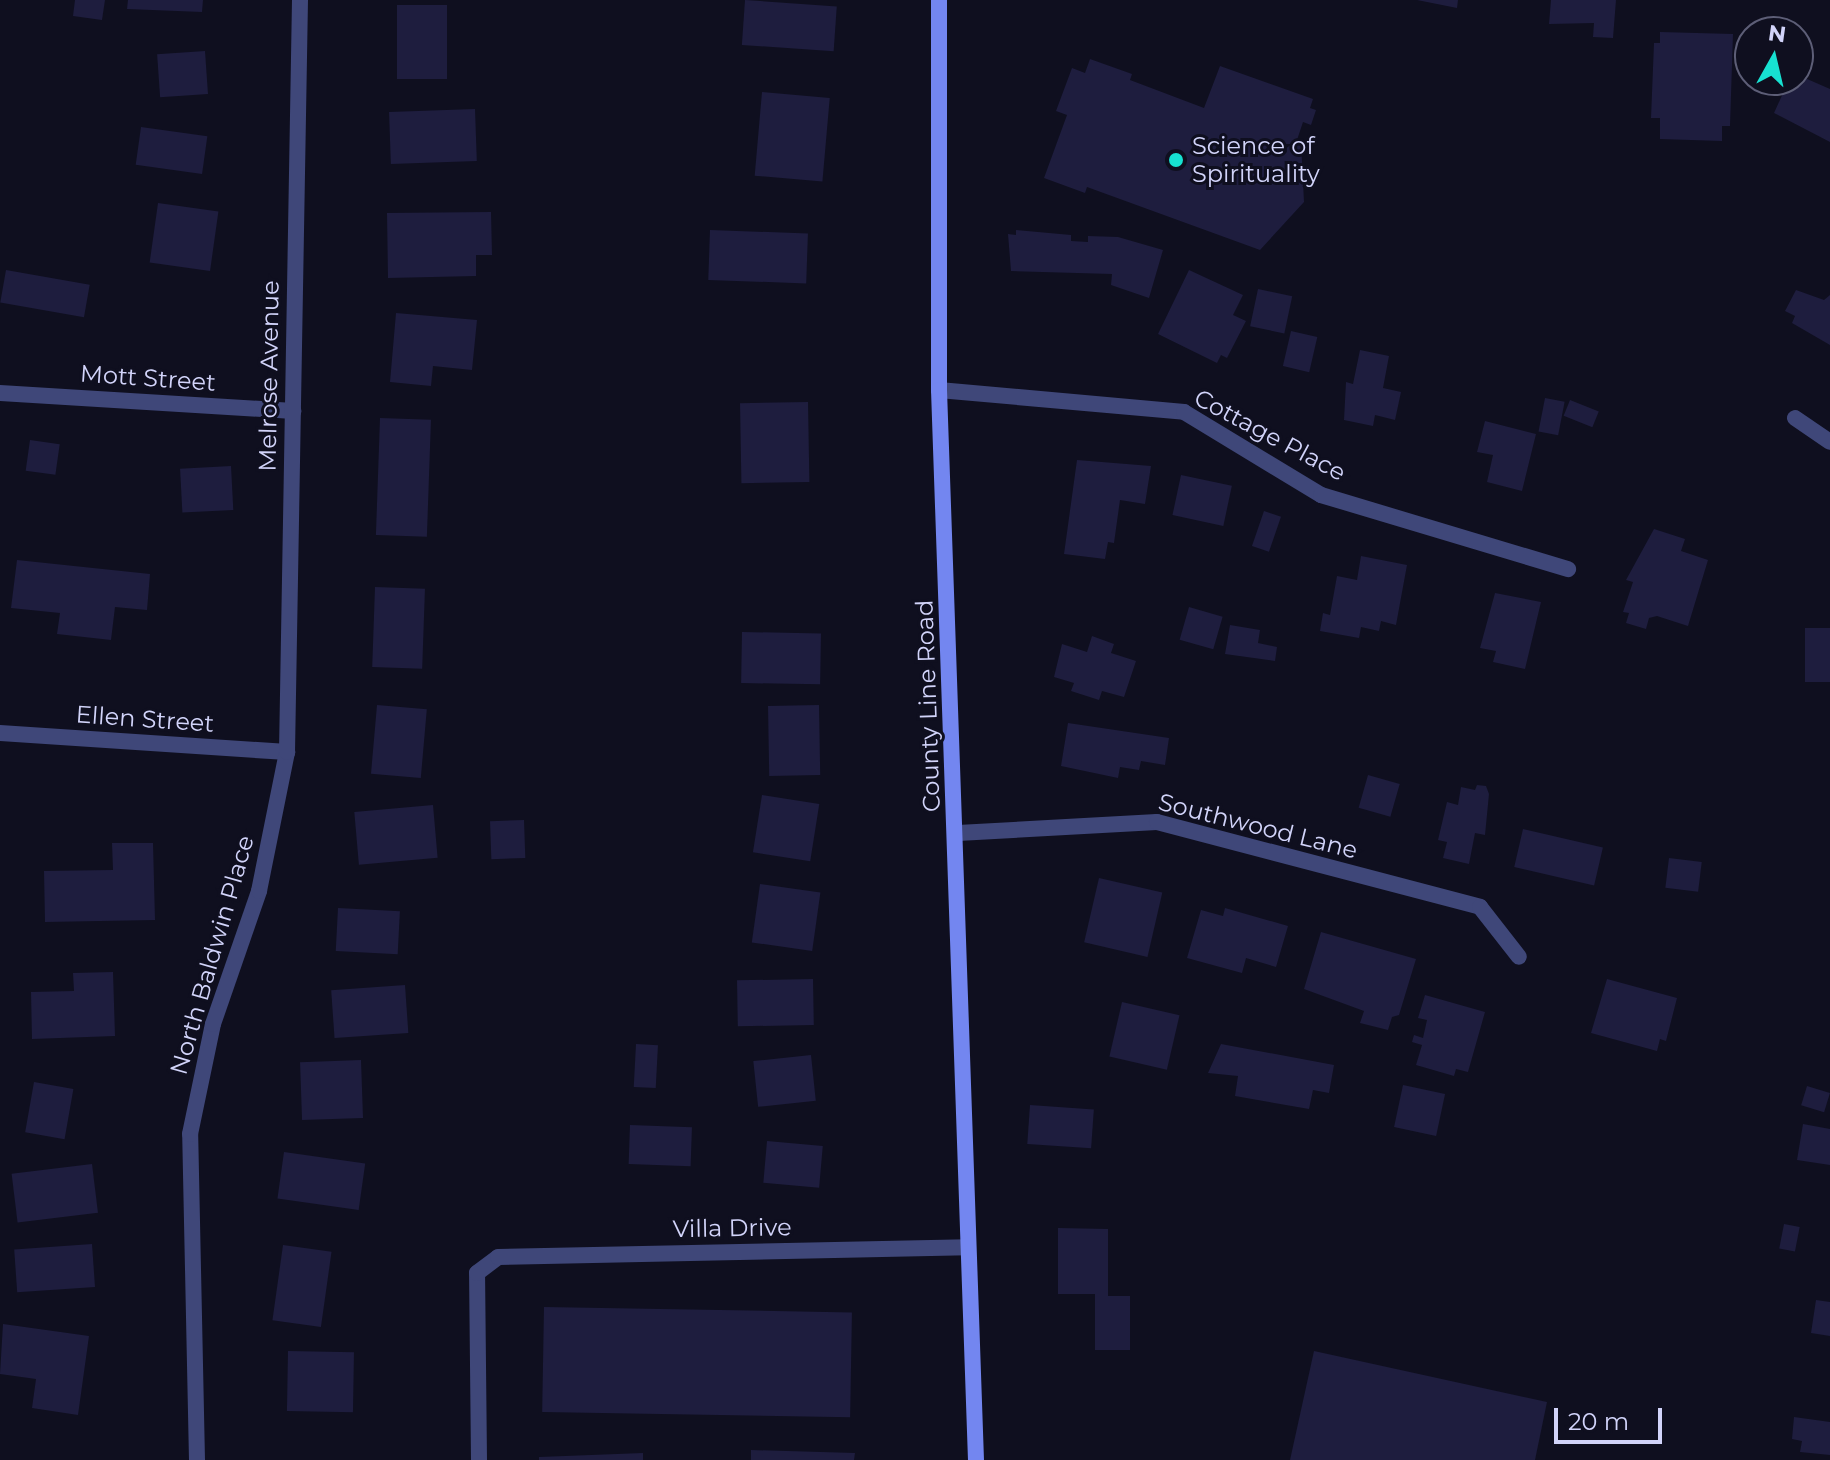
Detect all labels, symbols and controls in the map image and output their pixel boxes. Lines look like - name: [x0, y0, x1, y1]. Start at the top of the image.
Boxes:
- north arrow: [1734, 16, 1814, 96]
- text: N: [1766, 19, 1788, 48]
- place label: Science of Spirituality: [1192, 132, 1320, 188]
- marker: Science of Spirituality: [1167, 151, 1185, 169]
- street label: Melrose Avenue: [253, 280, 285, 472]
- street label: Mott Street: [79, 359, 217, 397]
- street label: Cottage Place: [1189, 383, 1351, 487]
- street label: County Line Road: [910, 599, 946, 813]
- street label: Ellen Street: [75, 700, 215, 738]
- street label: Southwood Lane: [1156, 787, 1360, 865]
- street label: North Baldwin Place: [164, 832, 260, 1078]
- street label: Villa Drive: [672, 1213, 792, 1243]
- scale bar: [1558, 1392, 1666, 1442]
- text: 20 m: [1568, 1407, 1629, 1436]

